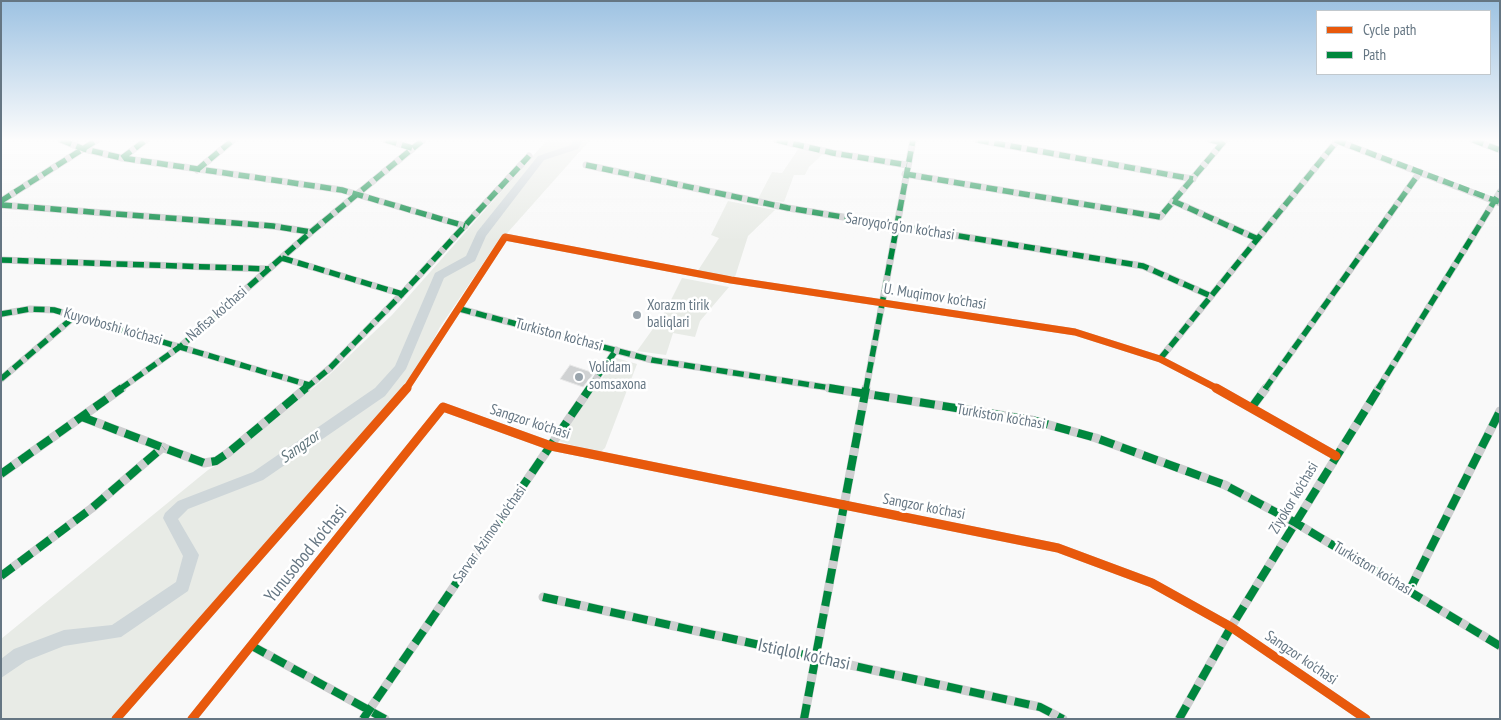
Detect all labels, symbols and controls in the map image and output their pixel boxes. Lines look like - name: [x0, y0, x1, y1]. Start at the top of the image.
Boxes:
- legend: [1316, 10, 1491, 75]
- text: Cycle path: [1363, 20, 1416, 39]
- text: Path: [1363, 45, 1386, 64]
- street label: Saroyqo'rg'on ko'chasi: [844, 209, 956, 245]
- street label: U. Muqimov ko'chasi: [882, 280, 988, 314]
- street label: Nafisa ko'chasi: [183, 283, 251, 345]
- place label: Xorazm tirik baliqlari: [647, 297, 709, 332]
- street label: Kuyovboshi ko'chasi: [62, 304, 164, 350]
- marker: Xorazm tirik baliqlari: [631, 309, 643, 321]
- street label: Turkiston ko'chasi: [513, 315, 605, 355]
- place label: Volidam somsaxona: [589, 359, 646, 394]
- marker: Volidam somsaxona: [573, 371, 585, 383]
- street label: Turkiston ko'chasi: [955, 400, 1047, 434]
- street label: Sangzor ko'chasi: [487, 401, 573, 443]
- water label: Sangzor: [276, 427, 324, 467]
- street label: Ziyokor ko'chasi: [1266, 459, 1322, 537]
- street label: Sarvar Azimov ko'chasi: [450, 482, 530, 586]
- street label: Sangzor ko'chasi: [881, 490, 967, 524]
- street label: Yunusobod ko'chasi: [260, 501, 352, 607]
- street label: Turkiston ko'chasi: [1330, 538, 1416, 600]
- street label: Sangzor ko'chasi: [1261, 627, 1341, 689]
- street label: Istiqlol ko'chasi: [756, 635, 852, 675]

